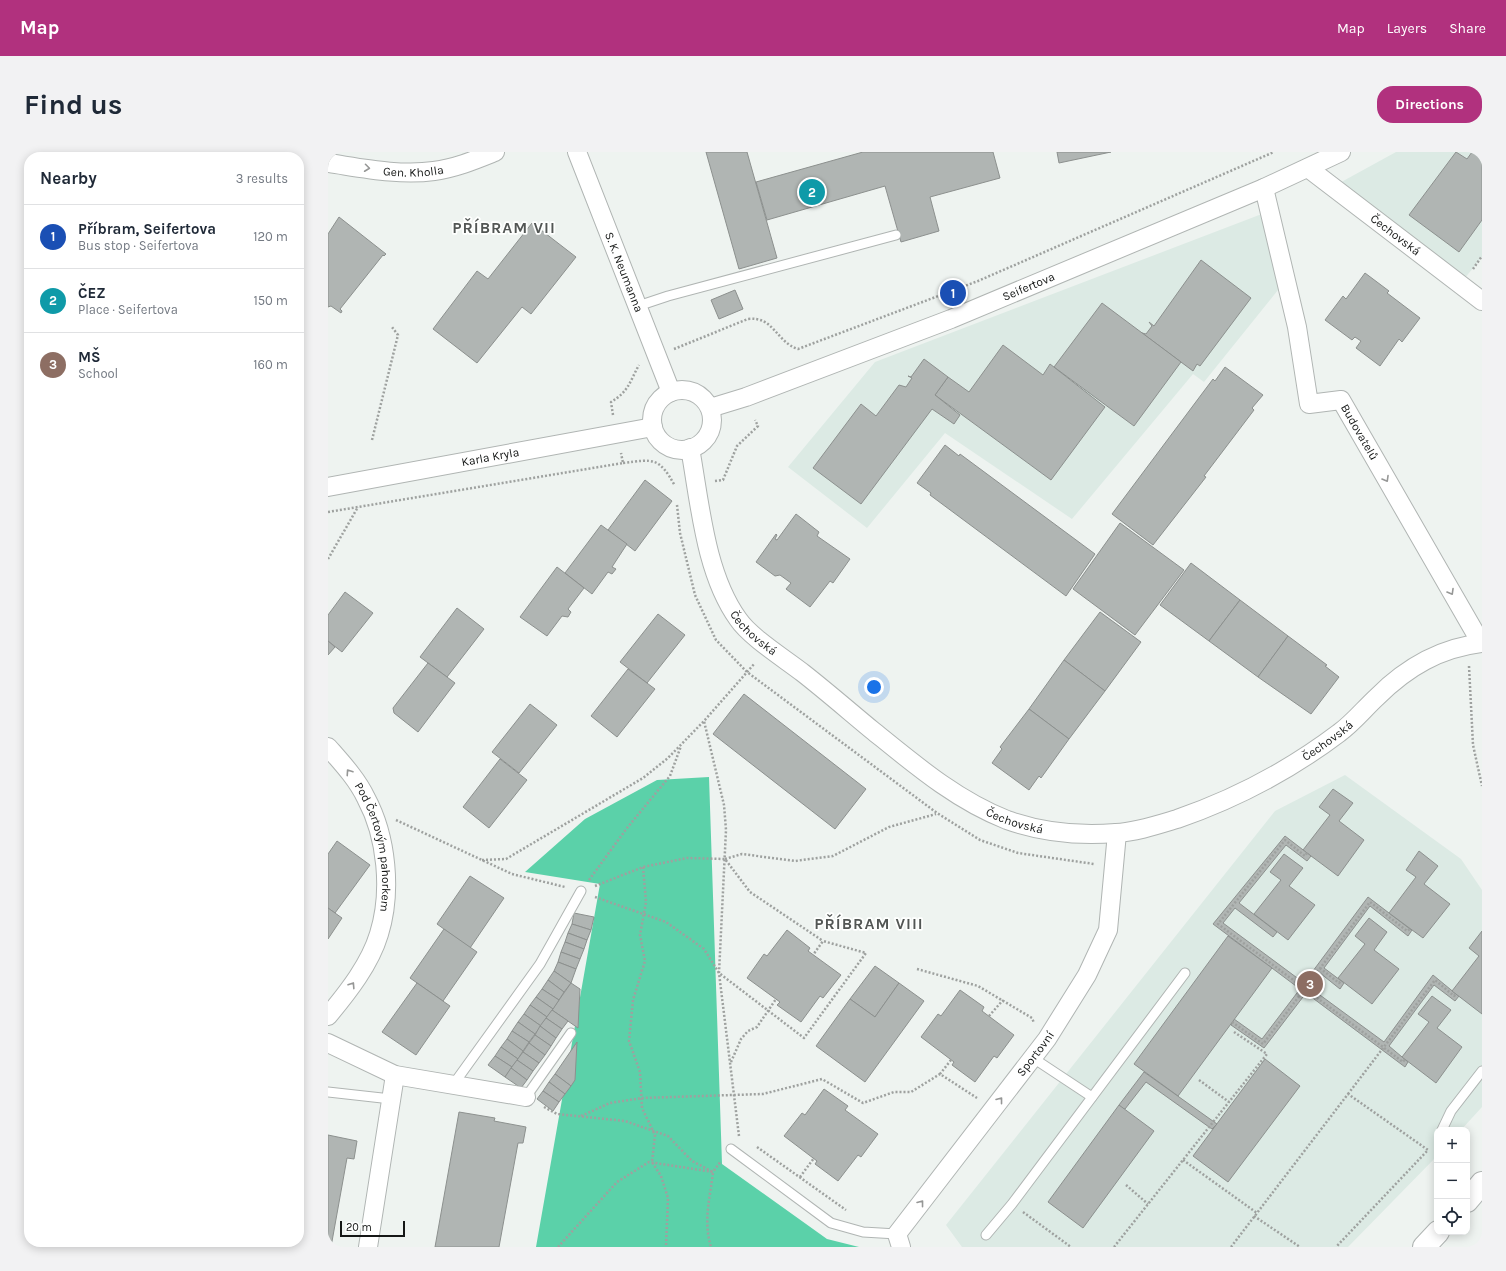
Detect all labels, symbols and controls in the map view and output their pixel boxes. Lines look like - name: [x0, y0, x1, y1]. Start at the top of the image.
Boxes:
- text: Map: [20, 17, 59, 39]
- text: Map: [1337, 20, 1365, 37]
- text: Layers: [1387, 20, 1427, 37]
- text: Share: [1449, 20, 1486, 37]
- button: Directions: [1377, 86, 1482, 123]
- text: Find us: [24, 88, 123, 121]
- one-way arrow: [364, 163, 370, 172]
- street label: Gen. Kholla: [382, 163, 445, 180]
- text: Nearby: [40, 168, 97, 188]
- text: 3 results: [236, 171, 288, 186]
- pin: 2: [799, 177, 825, 207]
- street label: Čechovská: [1368, 210, 1423, 258]
- district label: PŘÍBRAM VII: [452, 217, 556, 237]
- text: Příbram, Seifertova: [78, 220, 216, 238]
- text: 1: [51, 229, 55, 244]
- text: 120 m: [253, 229, 288, 244]
- street label: S. K. Neumanna: [602, 230, 646, 314]
- text: Bus stop · Seifertova: [78, 238, 199, 253]
- street label: Seifertova: [1000, 269, 1057, 304]
- pin: 1: [940, 278, 966, 308]
- text: ČEZ: [78, 284, 106, 302]
- text: 2: [49, 293, 57, 308]
- text: 150 m: [253, 293, 288, 308]
- text: Place · Seifertova: [78, 302, 178, 317]
- text: MŠ: [78, 348, 101, 366]
- text: 3: [49, 357, 57, 372]
- text: 160 m: [253, 357, 288, 372]
- text: School: [78, 366, 118, 381]
- street label: Budovatelů: [1338, 401, 1381, 463]
- street label: Karla Kryla: [460, 445, 520, 469]
- one-way arrow: [1382, 475, 1389, 482]
- one-way arrow: [1447, 588, 1454, 595]
- street label: Čechovská: [727, 607, 780, 658]
- your location: [864, 677, 884, 697]
- street label: Čechovská: [1299, 718, 1356, 764]
- one-way arrow: [347, 770, 354, 777]
- street label: Pod Čertovým pahorkem: [352, 780, 393, 913]
- street label: Čechovská: [984, 804, 1044, 836]
- district label: PŘÍBRAM VIII: [814, 913, 924, 933]
- pin: 3: [1297, 969, 1323, 999]
- one-way arrow: [347, 982, 354, 989]
- street label: Sportovní: [1014, 1028, 1057, 1079]
- one-way arrow: [995, 1098, 1002, 1105]
- map controls: [1434, 1127, 1470, 1235]
- button: +: [1434, 1127, 1470, 1163]
- button: −: [1434, 1163, 1470, 1199]
- button: locate: [1434, 1199, 1470, 1235]
- one-way arrow: [916, 1201, 923, 1208]
- scale bar: [340, 1219, 405, 1238]
- text: 20 m: [346, 1221, 372, 1234]

